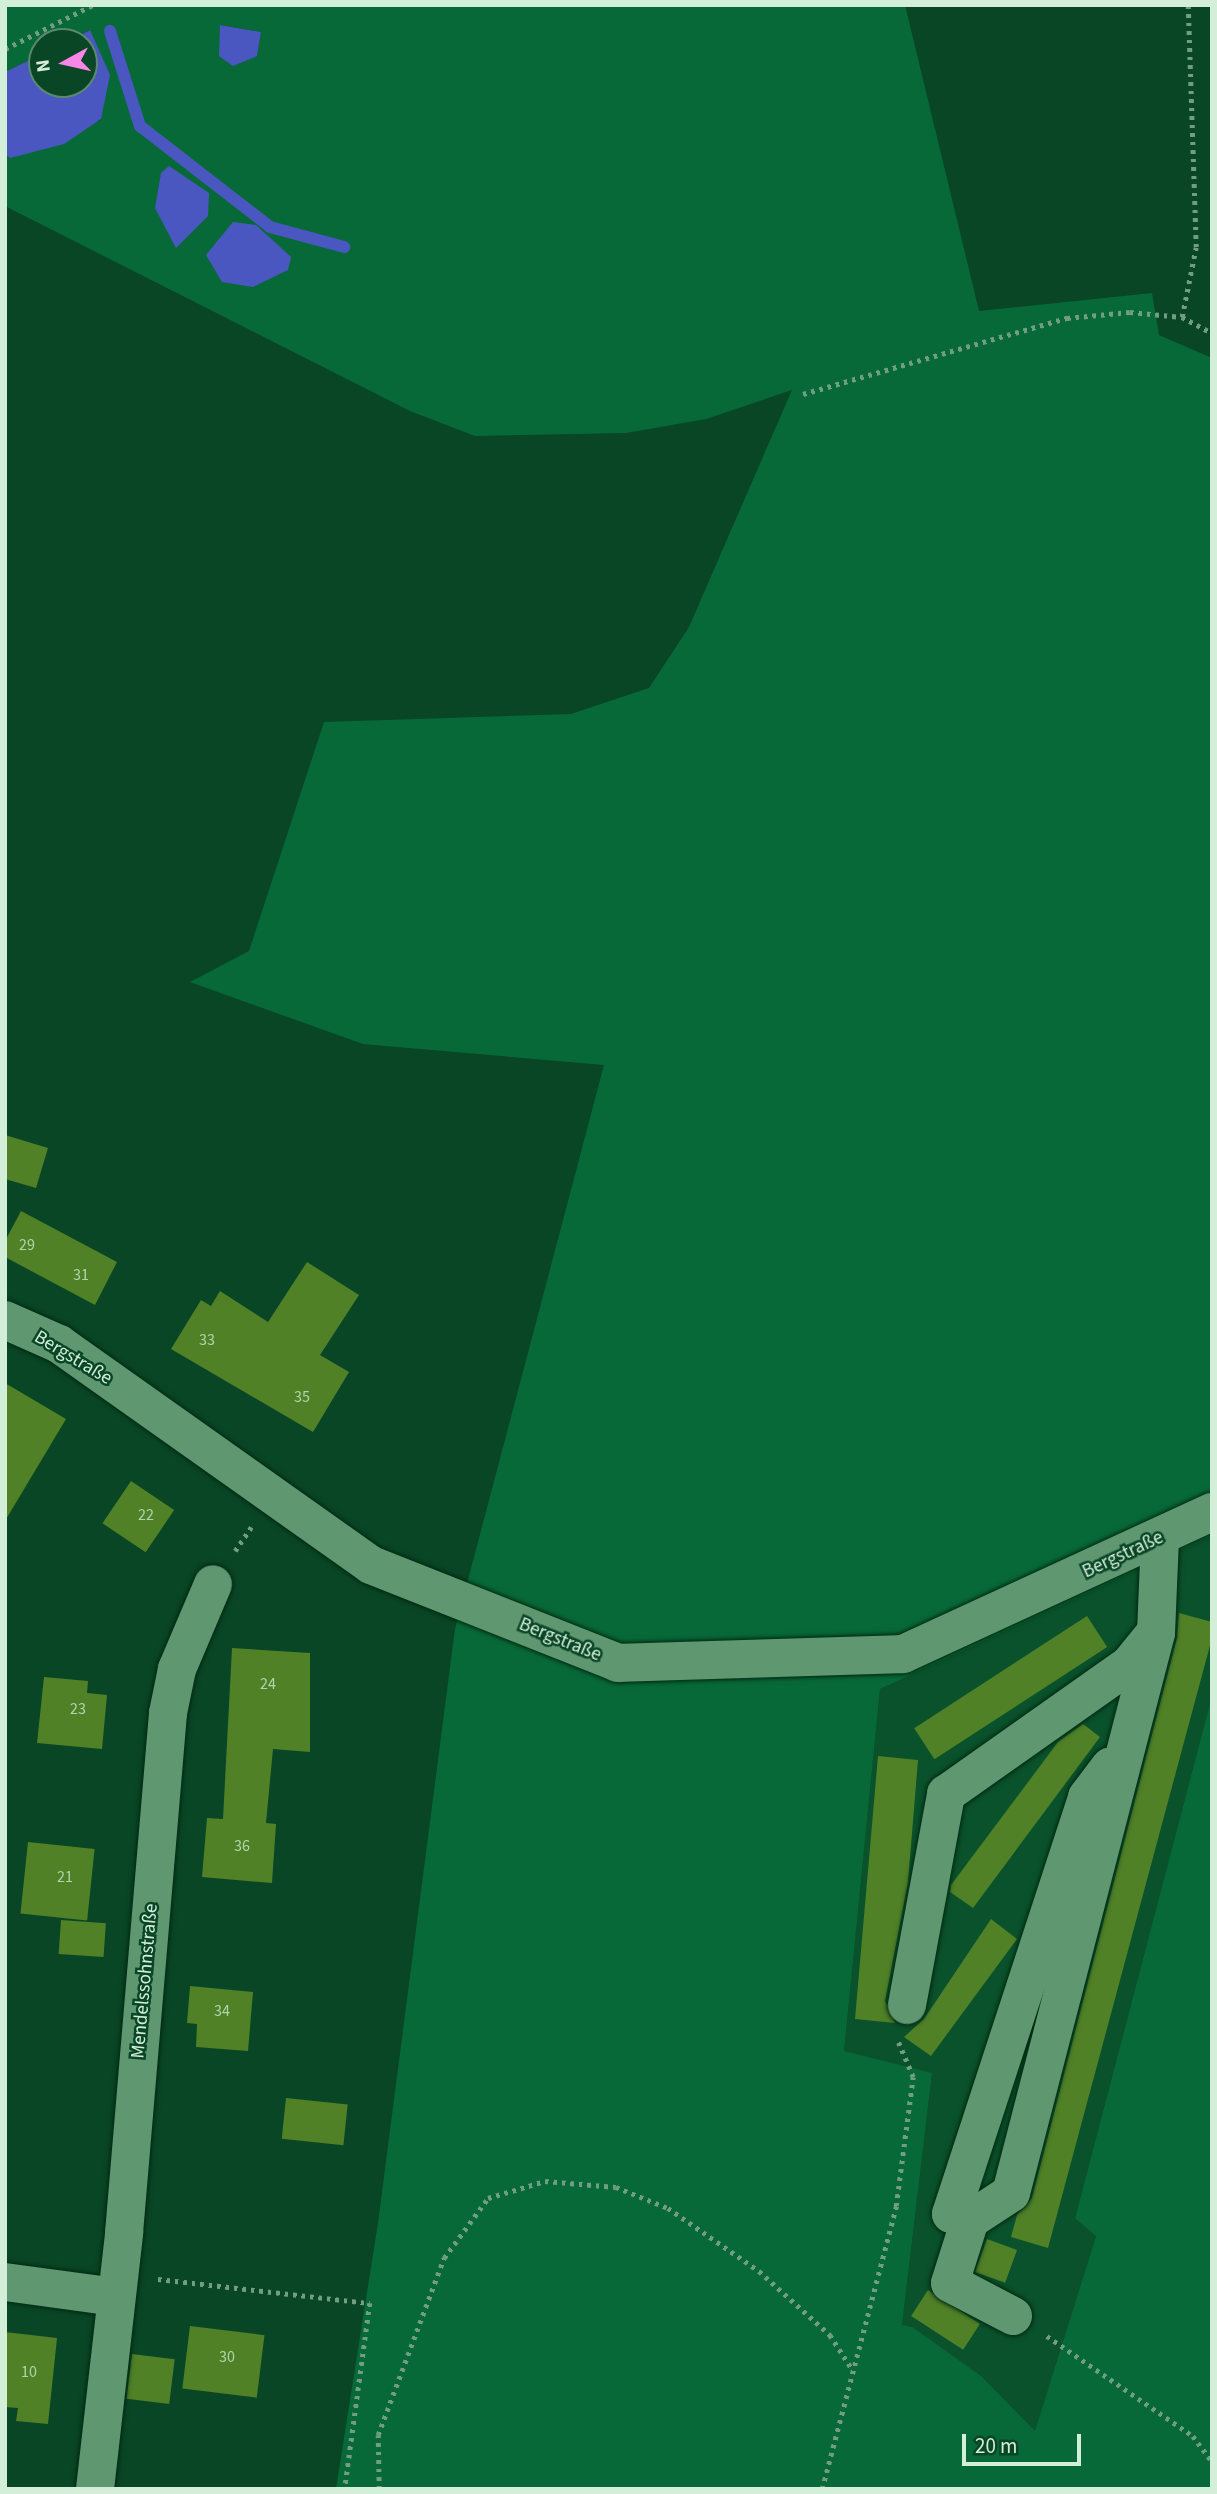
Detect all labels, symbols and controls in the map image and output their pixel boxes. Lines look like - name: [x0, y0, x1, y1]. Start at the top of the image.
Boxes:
- north arrow: [28, 28, 98, 98]
- text: N: [29, 58, 58, 74]
- house number: 29: [19, 1235, 35, 1255]
- house number: 31: [73, 1265, 89, 1285]
- street label: Bergstraße: [30, 1326, 116, 1390]
- house number: 33: [199, 1330, 215, 1350]
- house number: 35: [294, 1387, 310, 1407]
- house number: 22: [138, 1505, 154, 1525]
- street label: Bergstraße: [1079, 1526, 1167, 1584]
- street label: Bergstraße: [516, 1613, 604, 1667]
- house number: 24: [260, 1674, 276, 1694]
- house number: 23: [70, 1699, 86, 1719]
- house number: 36: [234, 1836, 250, 1856]
- house number: 21: [57, 1867, 73, 1887]
- street label: Mendelssohnstraße: [127, 1903, 163, 2059]
- house number: 34: [214, 2001, 230, 2021]
- house number: 30: [219, 2347, 235, 2367]
- house number: 10: [21, 2362, 37, 2382]
- scale bar: [965, 2420, 1084, 2464]
- text: 20 m: [975, 2431, 1017, 2461]

